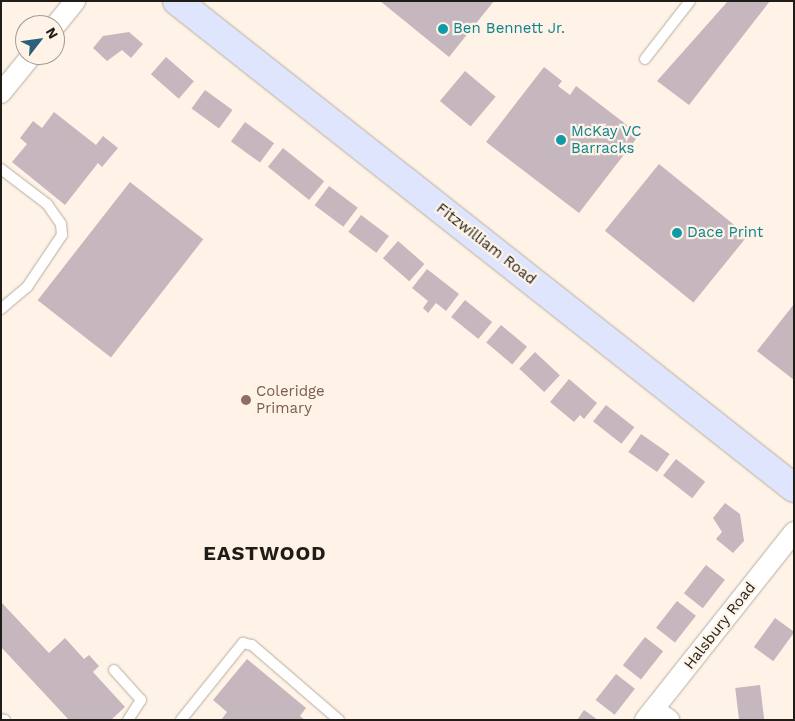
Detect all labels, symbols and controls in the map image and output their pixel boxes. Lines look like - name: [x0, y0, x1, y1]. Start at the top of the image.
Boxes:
- north arrow: [15, 15, 65, 65]
- place label: Ben Bennett Jr.: [453, 20, 565, 38]
- marker: Ben Bennett Jr.: [437, 23, 449, 35]
- text: N: [43, 25, 62, 41]
- place label: McKay VC Barracks: [571, 122, 642, 157]
- marker: McKay VC Barracks: [555, 134, 567, 146]
- street label: Fitzwilliam Road: [433, 199, 539, 289]
- place label: Dace Print: [687, 224, 763, 242]
- marker: Dace Print: [671, 227, 683, 239]
- place label: Coleridge Primary: [256, 382, 325, 417]
- marker: Coleridge Primary: [240, 394, 252, 406]
- district label: EASTWOOD: [202, 541, 328, 565]
- street label: Halsbury Road: [680, 579, 760, 673]

